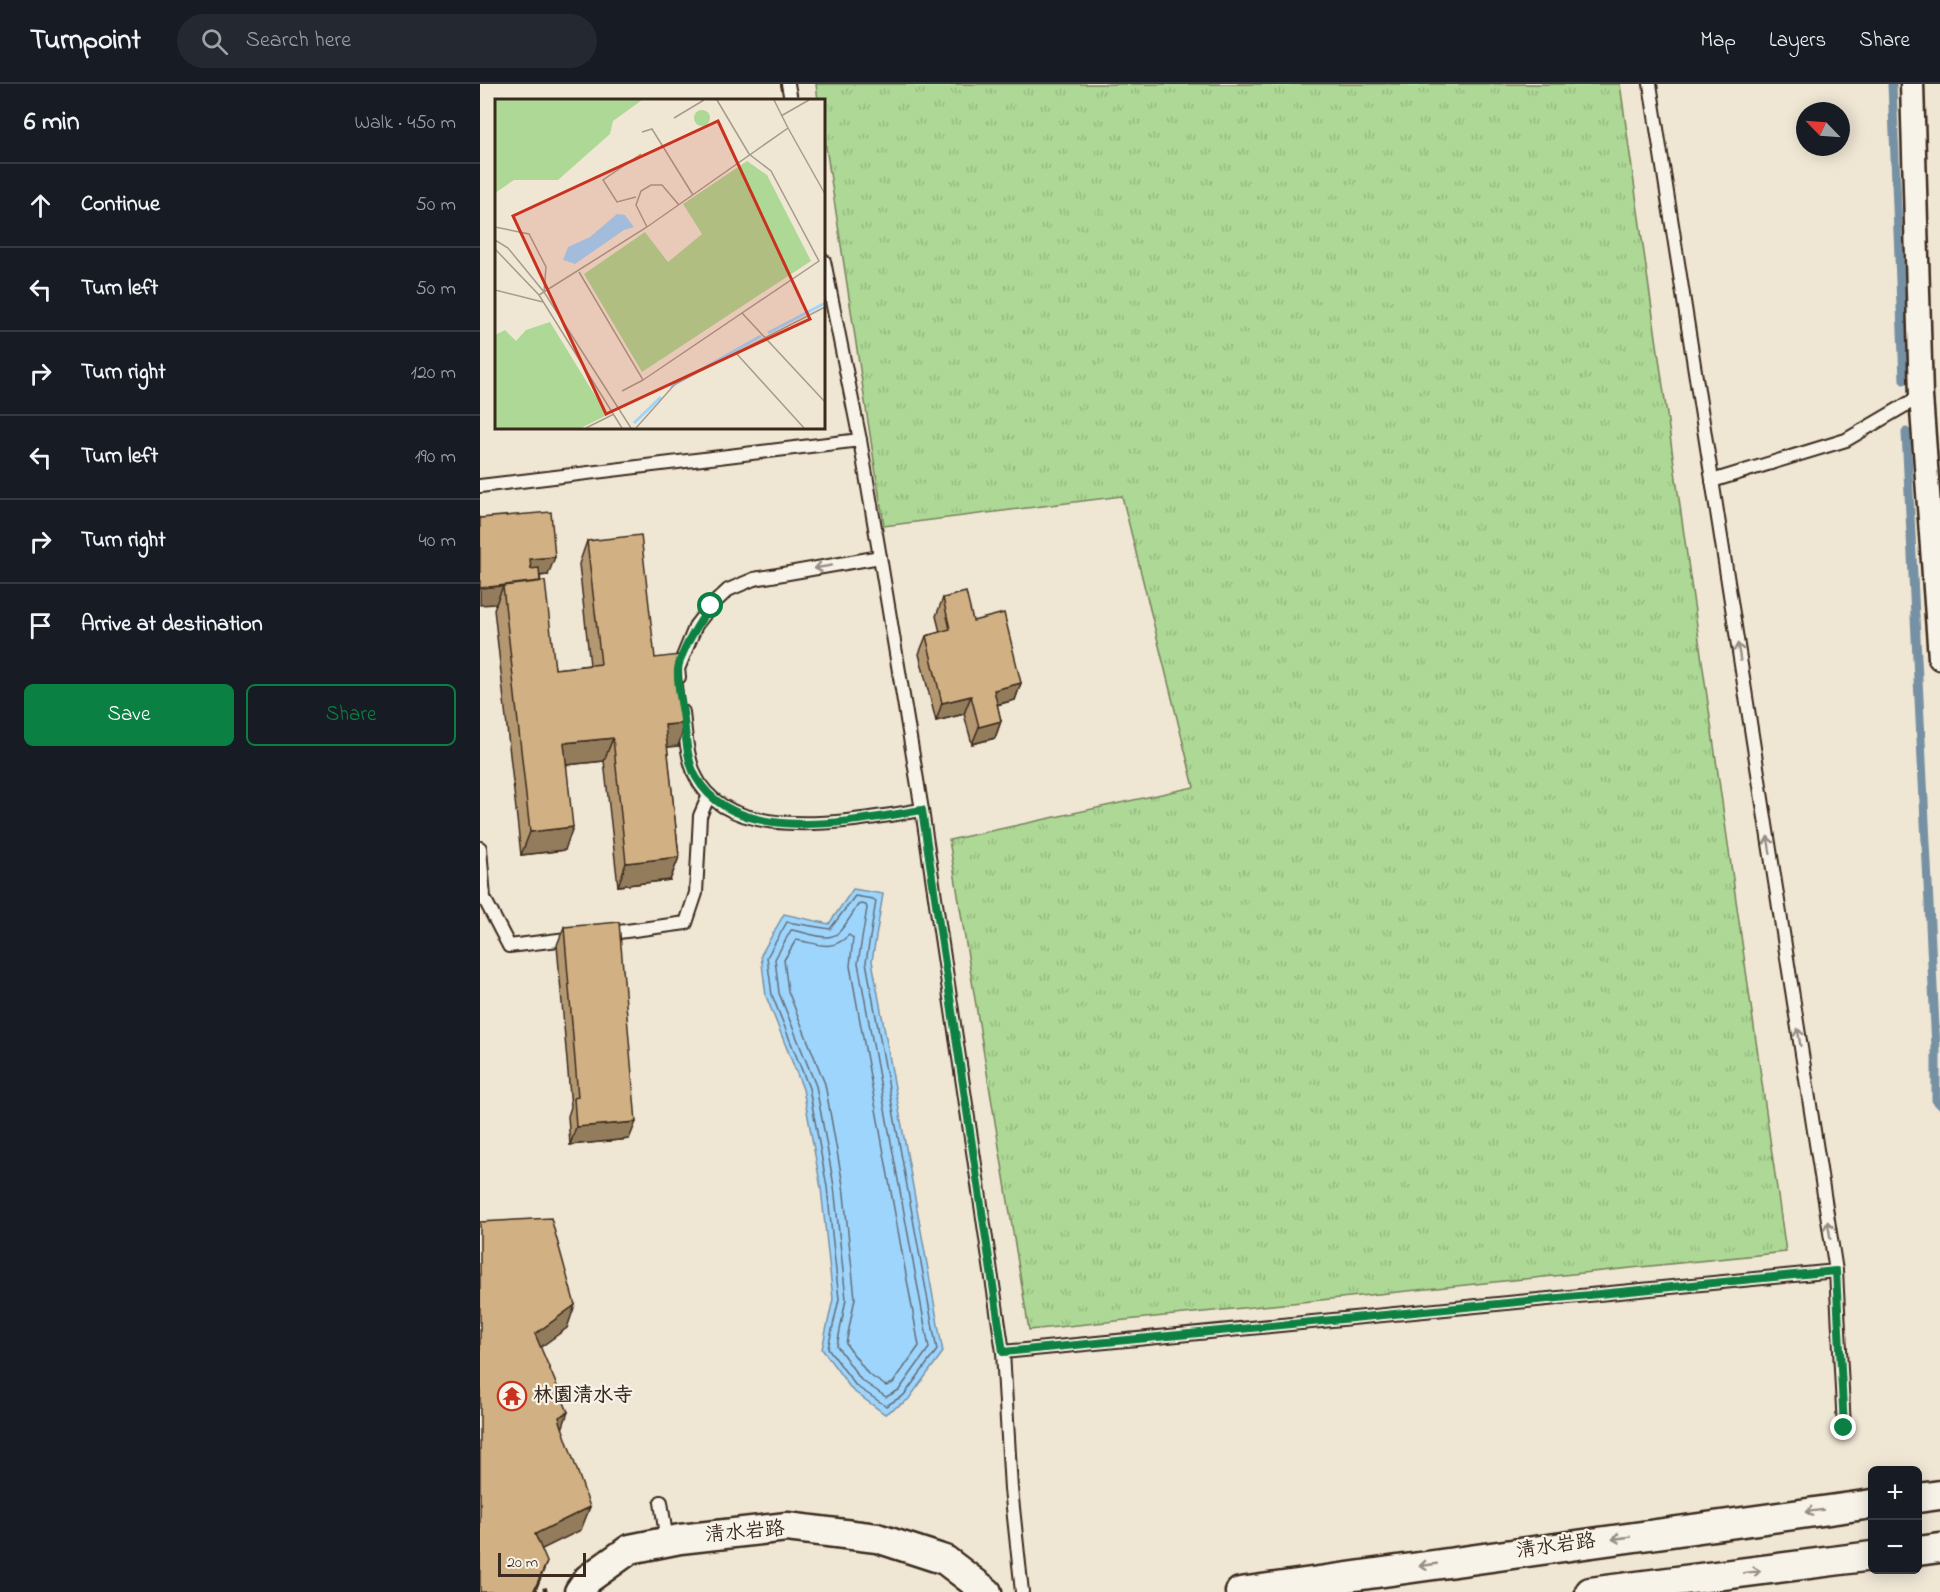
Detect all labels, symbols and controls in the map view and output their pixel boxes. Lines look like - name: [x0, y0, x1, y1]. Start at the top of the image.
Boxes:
- search box: [177, 14, 597, 68]
- text: Turnpoint: [30, 21, 141, 62]
- icon: search: [198, 25, 231, 58]
- text: Search here: [246, 25, 351, 57]
- text: Map: [1700, 26, 1736, 56]
- text: Layers: [1769, 26, 1826, 56]
- text: Share: [1859, 26, 1910, 56]
- inset map: [495, 99, 825, 429]
- north arrow: [1796, 102, 1850, 156]
- text: 6 min: [24, 104, 80, 142]
- text: Walk · 450 m: [354, 109, 456, 138]
- icon: ahead: [24, 189, 57, 222]
- text: Continue: [81, 189, 160, 221]
- text: 50 m: [415, 191, 456, 220]
- icon: left: [24, 273, 57, 306]
- text: Turn left: [81, 273, 158, 305]
- text: 50 m: [415, 275, 456, 304]
- icon: right: [24, 357, 57, 390]
- text: Turn right: [81, 357, 166, 389]
- text: 120 m: [411, 359, 456, 388]
- icon: left: [24, 441, 57, 474]
- text: Turn left: [81, 441, 158, 473]
- text: 190 m: [414, 443, 456, 472]
- icon: right: [24, 525, 57, 558]
- text: Turn right: [81, 525, 166, 557]
- text: 40 m: [419, 527, 456, 556]
- one-way arrow: [813, 562, 833, 573]
- route start: [697, 592, 723, 618]
- icon: arrive: [24, 609, 57, 642]
- text: Arrive at destination: [81, 609, 263, 641]
- one-way arrow: [1733, 642, 1744, 662]
- button: Save: [24, 684, 234, 746]
- button: Share: [246, 684, 456, 746]
- one-way arrow: [1763, 835, 1774, 855]
- one-way arrow: [1793, 1028, 1804, 1048]
- one-way arrow: [1823, 1220, 1834, 1240]
- temple icon: 林園清水寺: [496, 1380, 528, 1412]
- place label: 林園清水寺: [533, 1382, 633, 1411]
- route end: [1830, 1414, 1856, 1440]
- map controls: [1868, 1466, 1922, 1574]
- button: +: [1868, 1466, 1922, 1520]
- one-way arrow: [1805, 1506, 1825, 1517]
- street label: 清水岩路: [704, 1515, 787, 1551]
- button: −: [1868, 1520, 1922, 1574]
- street label: 清水岩路: [1514, 1527, 1599, 1567]
- one-way arrow: [1612, 1532, 1632, 1543]
- scale bar: [498, 1550, 586, 1578]
- text: 20 m: [507, 1551, 538, 1575]
- one-way arrow: [1419, 1560, 1439, 1571]
- one-way arrow: [1741, 1566, 1761, 1577]

